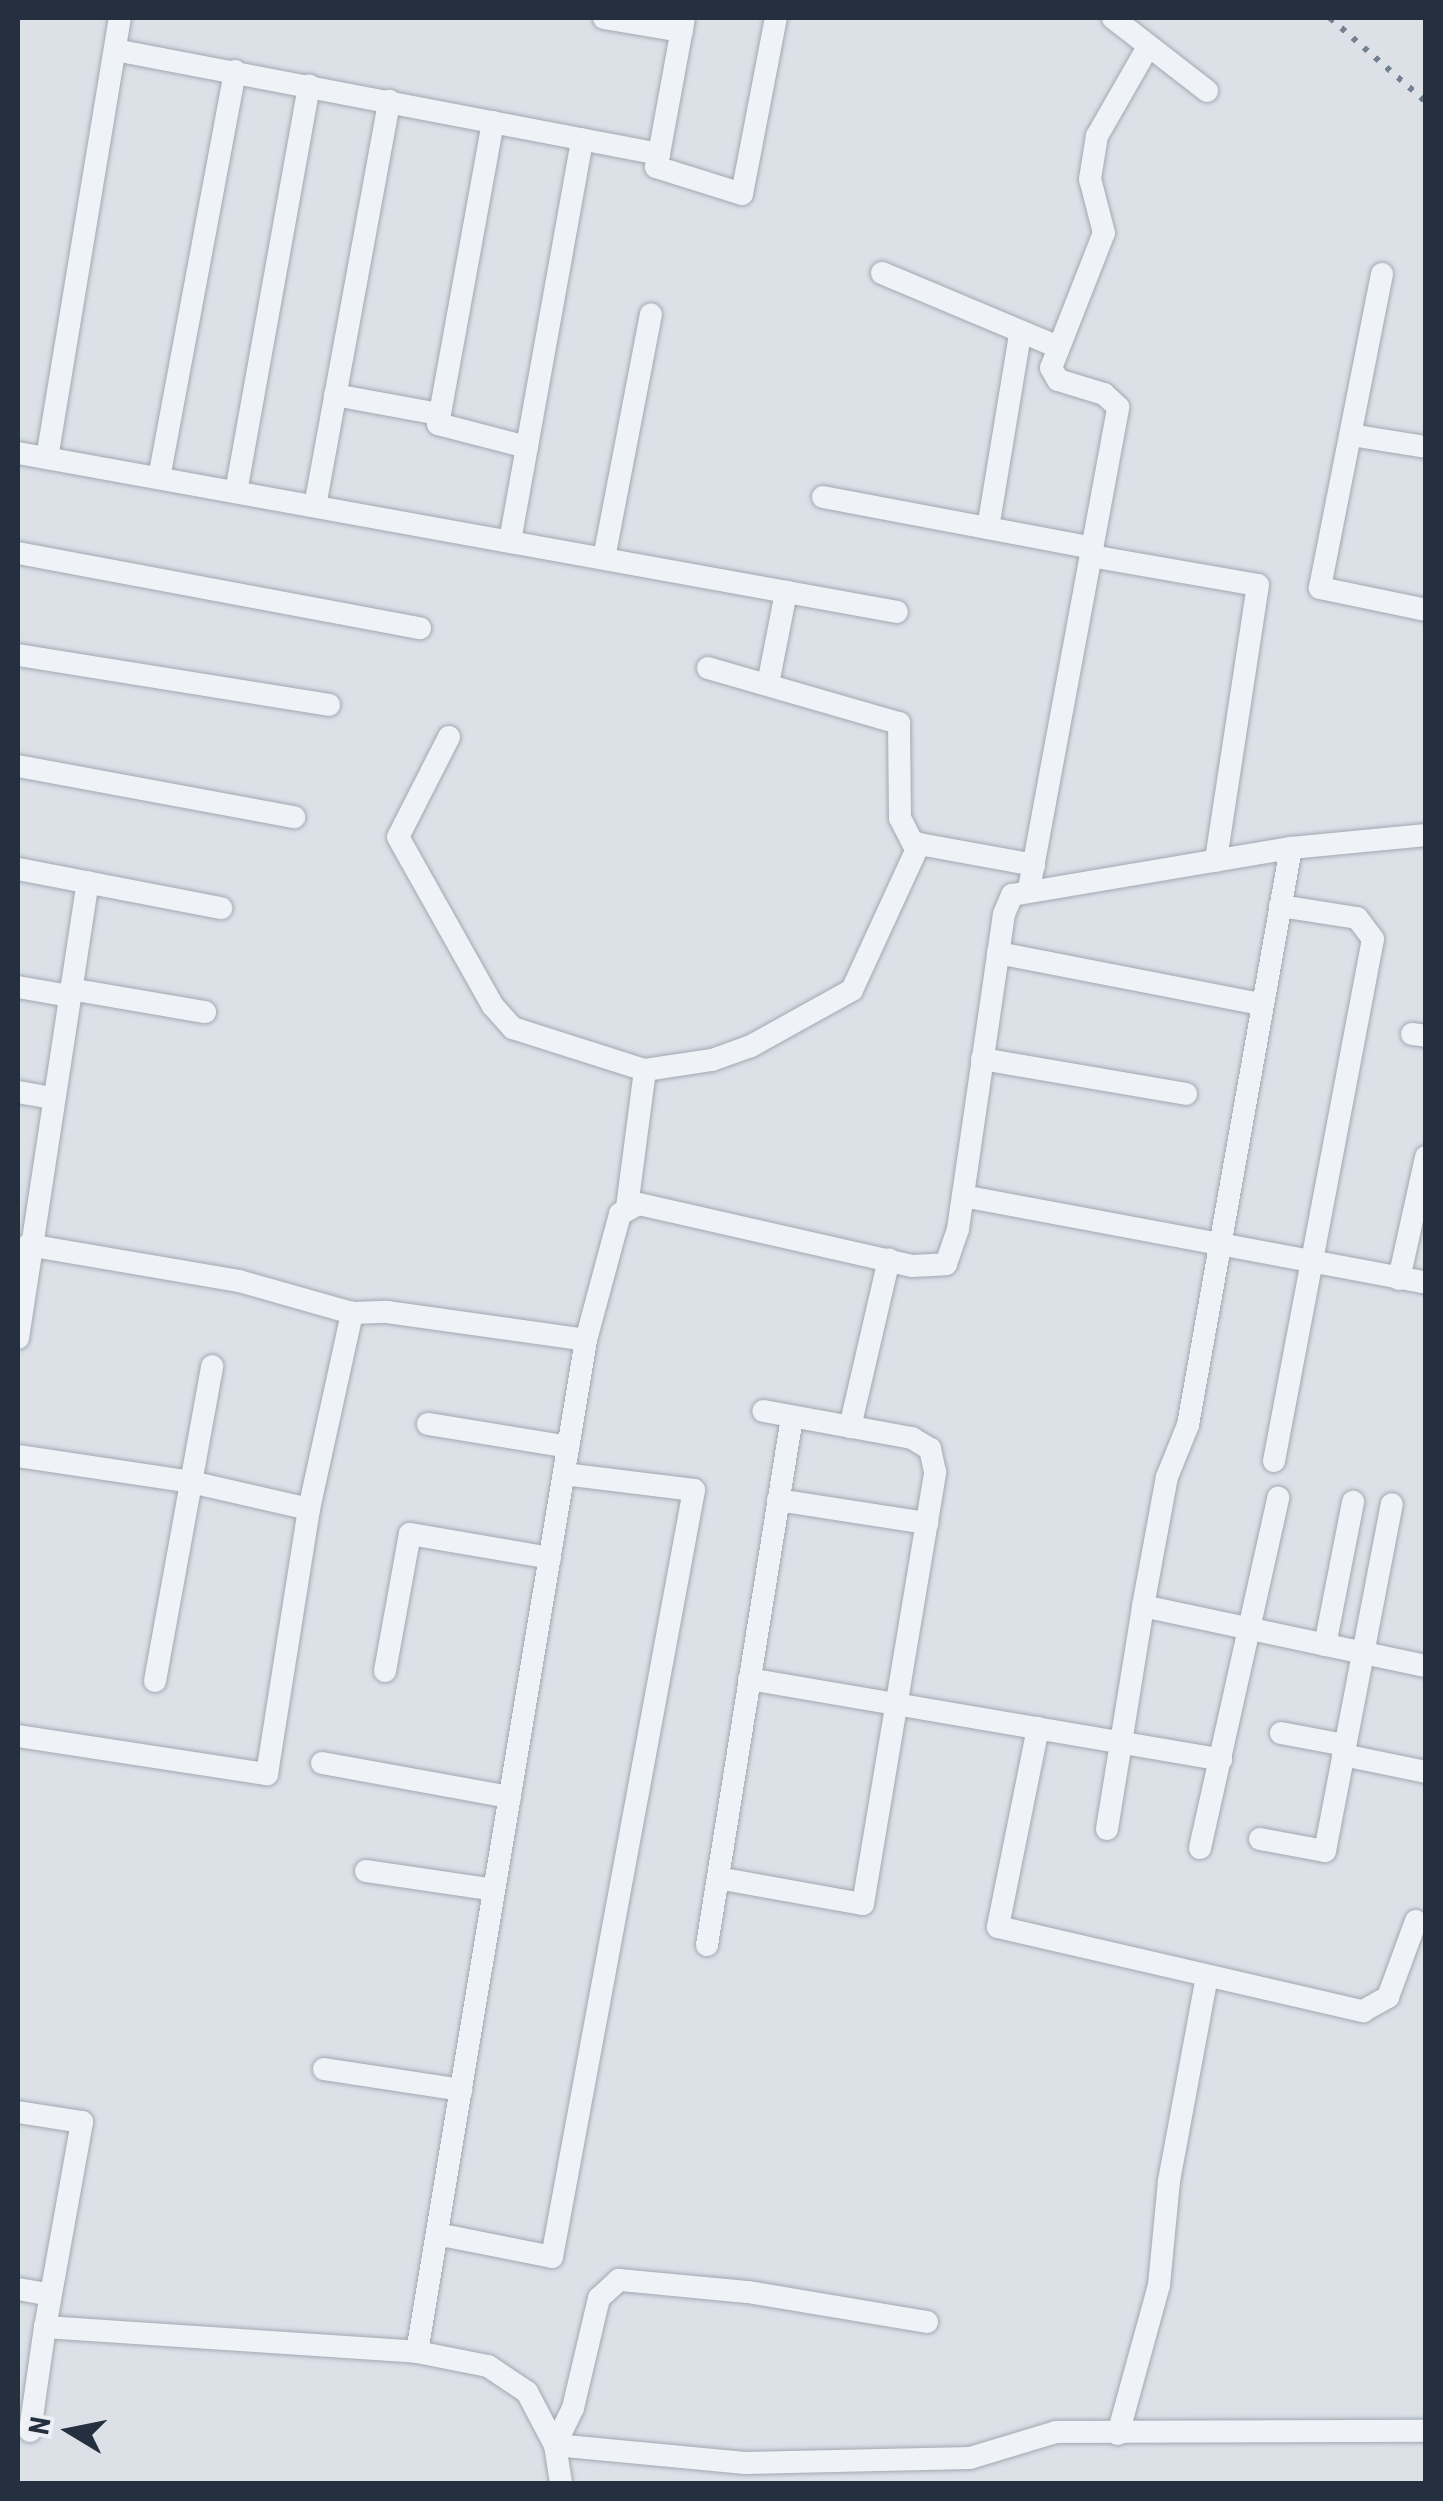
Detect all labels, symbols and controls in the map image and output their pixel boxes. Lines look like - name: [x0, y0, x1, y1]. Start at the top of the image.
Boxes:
- north arrow: [20, 2381, 120, 2481]
- text: N: [22, 2414, 58, 2437]

